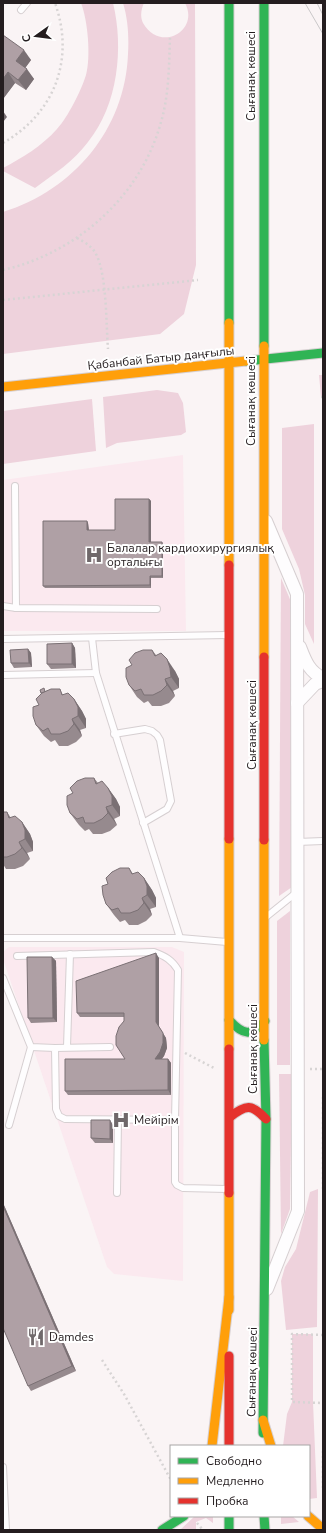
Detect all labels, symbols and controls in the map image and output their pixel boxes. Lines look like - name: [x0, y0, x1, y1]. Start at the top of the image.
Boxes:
- north arrow: [16, 16, 56, 56]
- street label: Сығанақ көшесі: [243, 31, 259, 121]
- text: С: [18, 32, 35, 44]
- street label: Қабанбай Батыр даңғылы: [87, 342, 235, 374]
- street label: Сығанақ көшесі: [243, 356, 259, 446]
- place label: Балалар кардиохирургиялық орталығы: [107, 540, 274, 570]
- hospital icon: Балалар кардиохирургиялық орталығы: [84, 545, 104, 565]
- street label: Сығанақ көшесі: [244, 680, 260, 770]
- street label: Сығанақ көшесі: [245, 1004, 261, 1094]
- hospital icon: Мейірім: [111, 1110, 131, 1130]
- place label: Мейірім: [134, 1112, 179, 1128]
- restaurant icon: Damdes: [26, 1327, 46, 1347]
- street label: Сығанақ көшесі: [243, 1327, 261, 1417]
- place label: Damdes: [49, 1329, 94, 1345]
- legend: [170, 1445, 310, 1517]
- text: Свободно: [206, 1453, 262, 1469]
- text: Медленно: [206, 1473, 264, 1489]
- text: Пробка: [206, 1493, 249, 1509]

